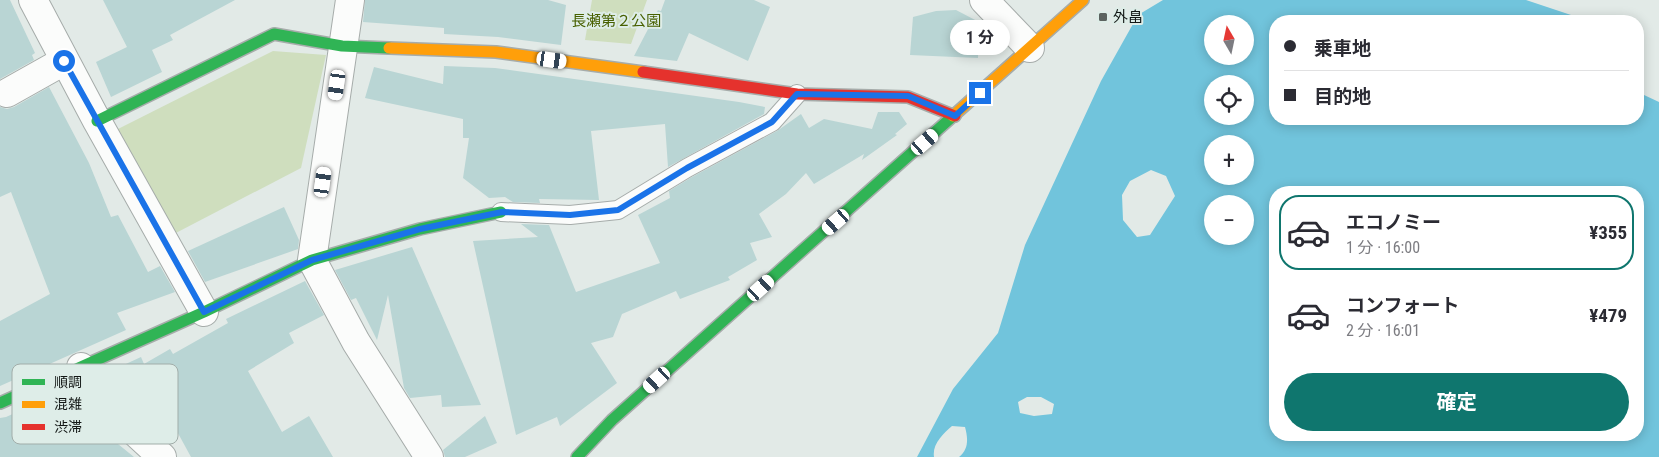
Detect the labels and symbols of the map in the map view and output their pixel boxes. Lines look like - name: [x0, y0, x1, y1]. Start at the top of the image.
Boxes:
- place label: 外畠: [1113, 8, 1143, 26]
- marker: 外畠: [1097, 11, 1109, 23]
- park label: 長瀬第２公園: [571, 12, 661, 30]
- north arrow: [1204, 15, 1254, 65]
- callout: 1 分: [950, 21, 1010, 56]
- route start: [53, 50, 75, 72]
- car: [536, 50, 567, 70]
- car: [327, 69, 346, 101]
- route end: [969, 82, 991, 104]
- car: [908, 126, 941, 158]
- car: [313, 166, 332, 198]
- car: [819, 206, 852, 238]
- car: [744, 272, 777, 304]
- legend: [12, 364, 178, 444]
- car: [640, 364, 673, 396]
- text: 順調: [54, 374, 82, 390]
- text: 混雑: [54, 396, 82, 412]
- text: 渋滞: [54, 419, 82, 435]

